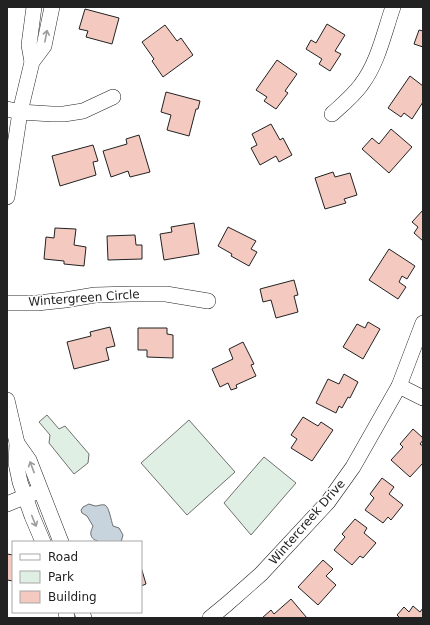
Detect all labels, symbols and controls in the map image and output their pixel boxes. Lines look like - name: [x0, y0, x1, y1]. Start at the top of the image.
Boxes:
- one-way arrow: [43, 30, 51, 43]
- street label: Wintergreen Circle: [28, 287, 140, 309]
- one-way arrow: [27, 461, 35, 473]
- street label: Wintercreek Drive: [266, 477, 348, 567]
- one-way arrow: [31, 515, 39, 527]
- legend: [12, 541, 142, 613]
- text: Road: [48, 550, 78, 564]
- text: Park: [48, 570, 74, 584]
- text: Building: [48, 590, 97, 604]

